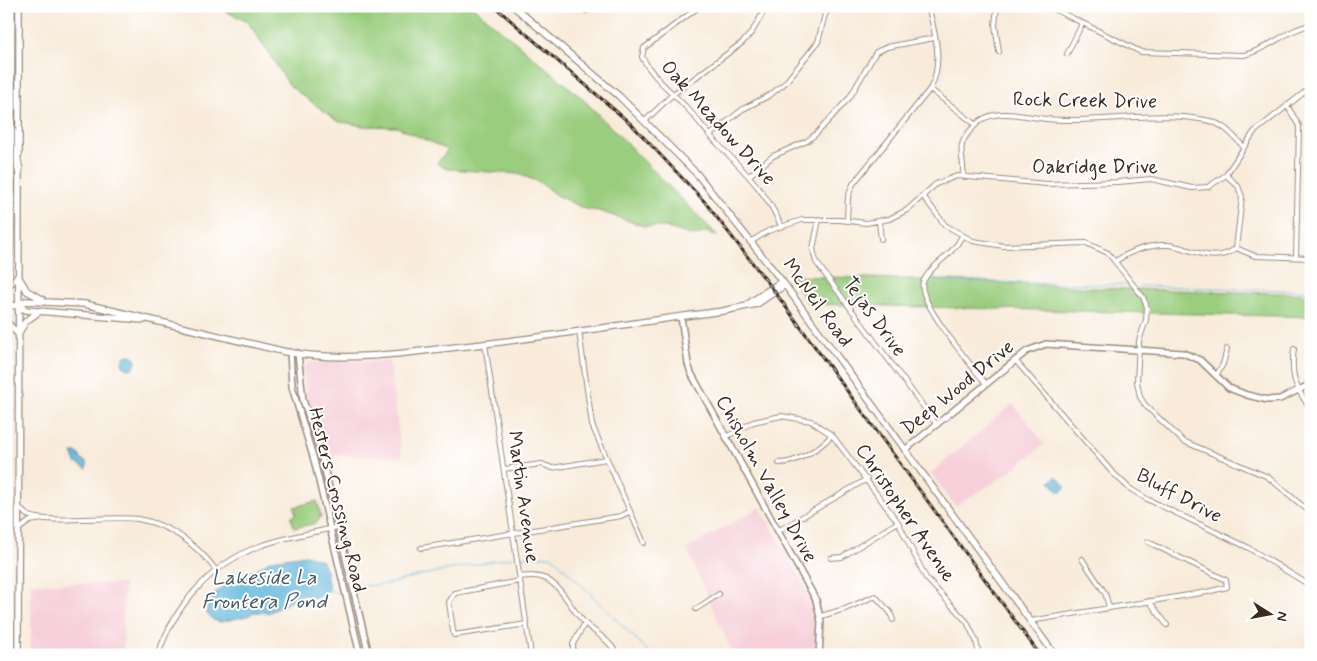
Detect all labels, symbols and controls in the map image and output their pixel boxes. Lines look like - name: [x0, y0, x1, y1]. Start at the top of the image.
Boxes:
- street label: Oak Meadow Drive: [654, 54, 782, 192]
- street label: Rock Creek Drive: [1013, 86, 1157, 116]
- street label: Oakridge Drive: [1032, 154, 1158, 181]
- street label: McNeil Road: [776, 253, 858, 353]
- street label: Tejas Drive: [836, 272, 912, 362]
- street label: Deep Wood Drive: [896, 334, 1020, 442]
- street label: Chisholm Valley Drive: [709, 390, 823, 568]
- street label: Hesters Crossing Road: [301, 405, 373, 595]
- street label: Martin Avenue: [500, 429, 546, 565]
- street label: Christopher Avenue: [849, 438, 961, 588]
- street label: Bluff Drive: [1131, 462, 1227, 530]
- water label: Lakeside La Frontera Pond: [201, 564, 329, 616]
- north arrow: [1244, 588, 1294, 638]
- text: N: [1272, 610, 1292, 623]

